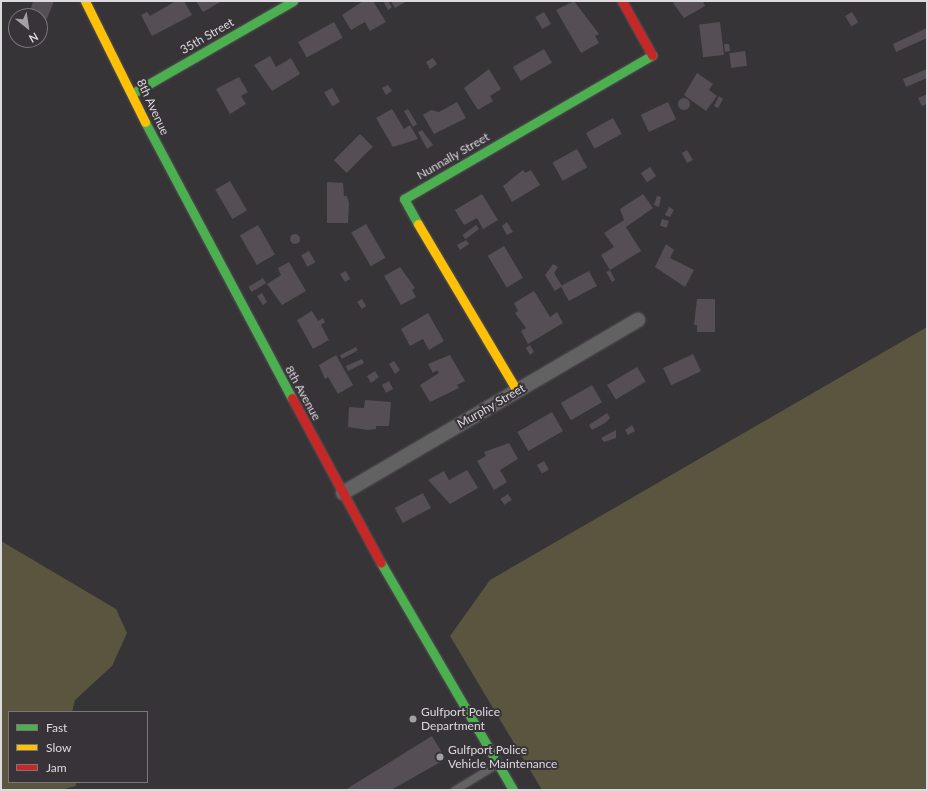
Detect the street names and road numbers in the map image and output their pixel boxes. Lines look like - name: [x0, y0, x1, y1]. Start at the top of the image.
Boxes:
- street label: 35th Street: [178, 15, 236, 57]
- street label: 8th Avenue: [134, 76, 172, 138]
- street label: Nunnally Street: [414, 129, 492, 183]
- street label: 8th Avenue: [282, 363, 324, 423]
- street label: Murphy Street: [454, 381, 528, 431]

